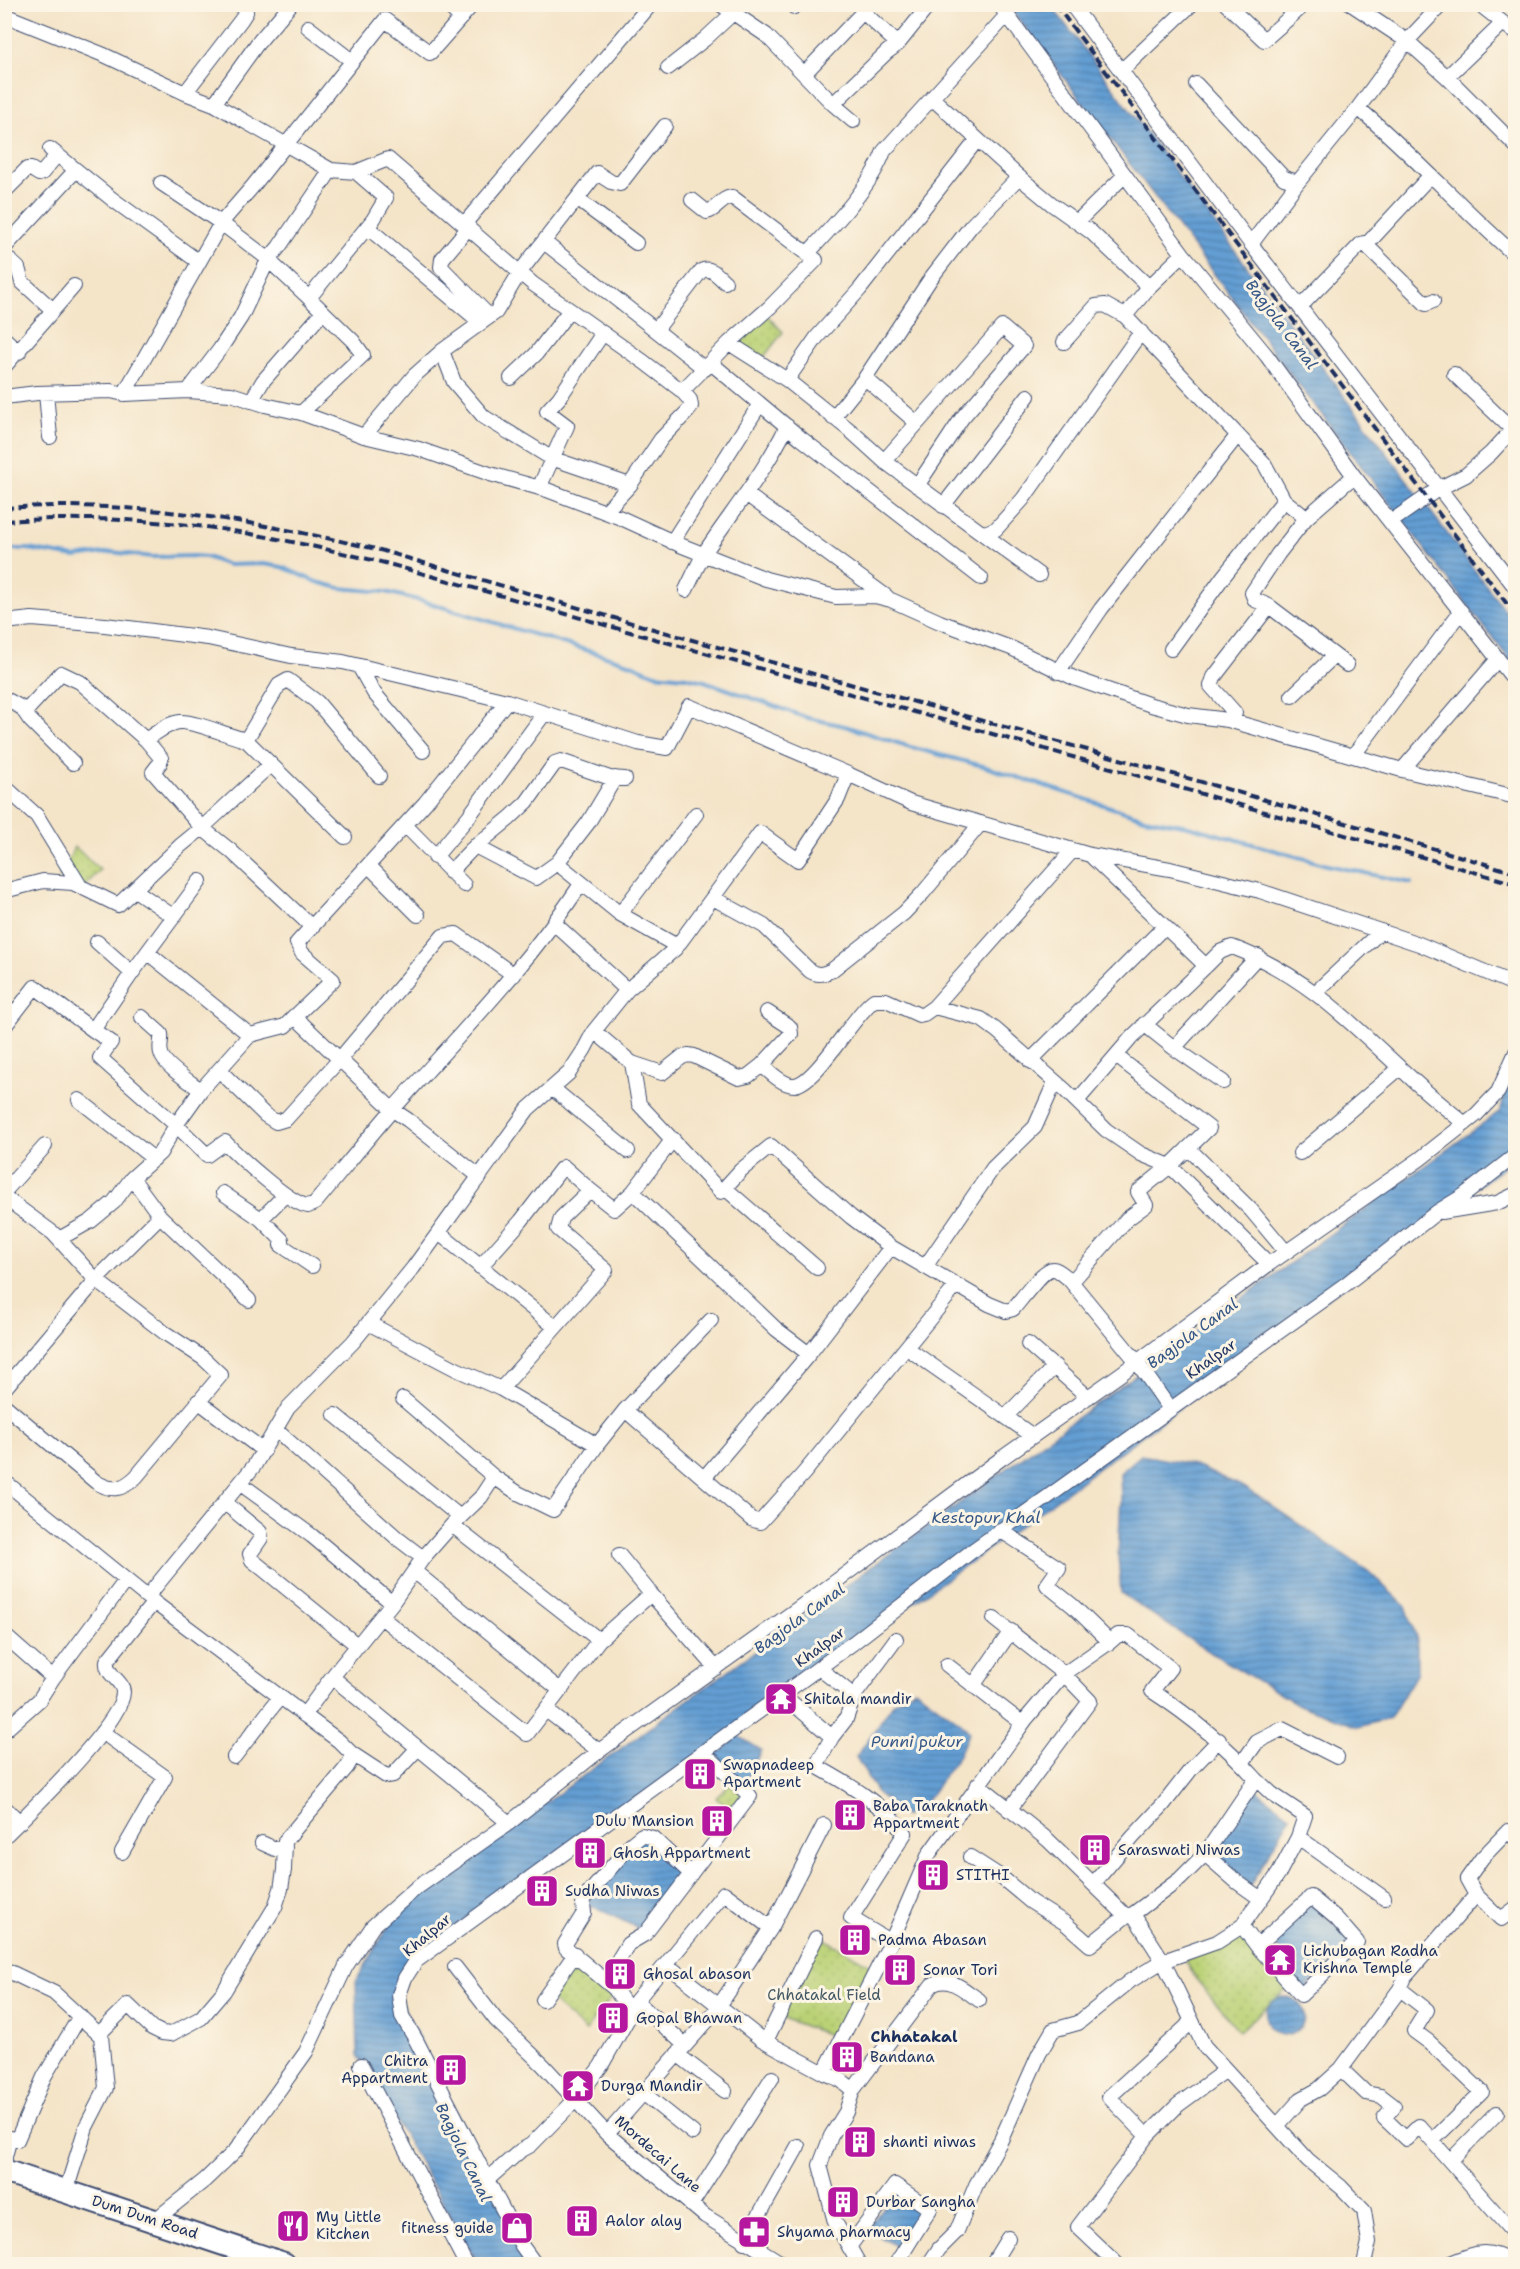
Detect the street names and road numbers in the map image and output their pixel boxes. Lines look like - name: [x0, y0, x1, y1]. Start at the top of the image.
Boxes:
- street label: Khalpar: [1182, 1334, 1240, 1384]
- street label: Khalpar: [791, 1622, 849, 1672]
- street label: Khalpar: [399, 1909, 455, 1961]
- street label: Mordecai Lane: [611, 2111, 705, 2197]
- street label: Dum Dum Road: [89, 2190, 201, 2244]

